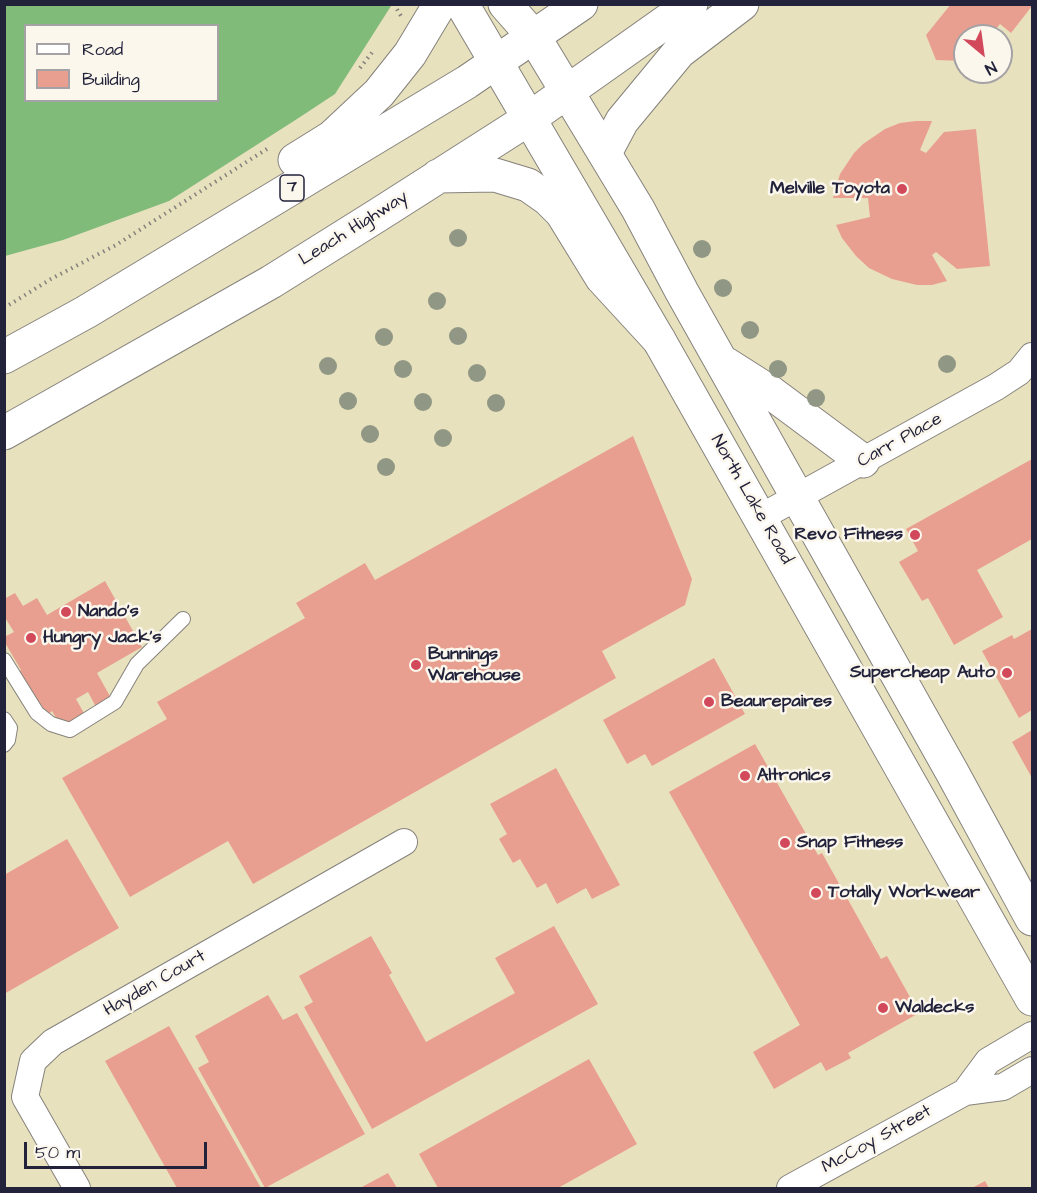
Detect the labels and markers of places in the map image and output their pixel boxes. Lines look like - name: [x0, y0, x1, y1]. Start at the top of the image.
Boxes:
- place label: Melville Toyota: [770, 178, 890, 200]
- marker: Melville Toyota: [895, 182, 909, 196]
- place label: Revo Fitness: [794, 524, 903, 546]
- marker: Revo Fitness: [908, 528, 922, 542]
- place label: Nando's: [78, 601, 139, 623]
- marker: Nando's: [59, 605, 73, 619]
- place label: Hungry Jack's: [43, 627, 161, 649]
- marker: Hungry Jack's: [24, 631, 38, 645]
- place label: Bunnings Warehouse: [428, 644, 521, 686]
- marker: Bunnings Warehouse: [409, 658, 423, 672]
- place label: Supercheap Auto: [850, 662, 995, 684]
- marker: Supercheap Auto: [1000, 666, 1014, 680]
- place label: Beaurepaires: [721, 691, 832, 713]
- marker: Beaurepaires: [702, 695, 716, 709]
- place label: Altronics: [757, 765, 831, 787]
- marker: Altronics: [738, 769, 752, 783]
- place label: Snap Fitness: [797, 832, 903, 854]
- marker: Snap Fitness: [778, 836, 792, 850]
- place label: Totally Workwear: [828, 882, 980, 904]
- marker: Totally Workwear: [809, 886, 823, 900]
- place label: Waldecks: [895, 997, 974, 1019]
- marker: Waldecks: [876, 1001, 890, 1015]

